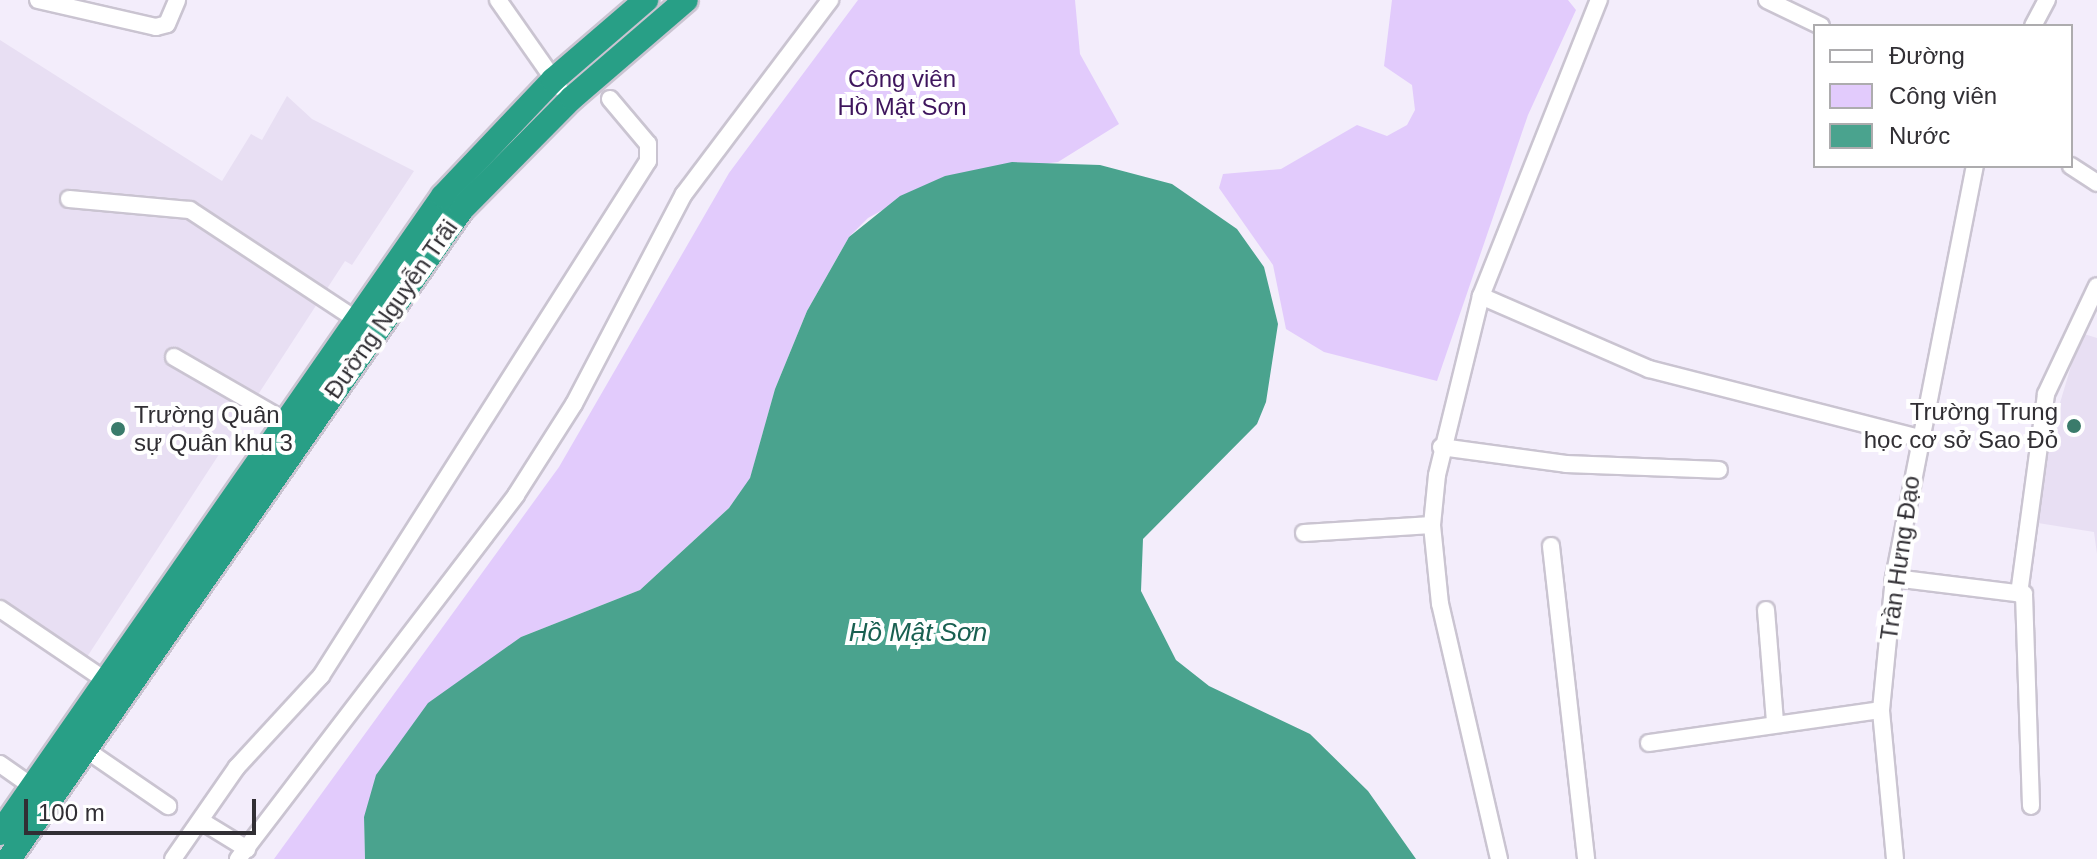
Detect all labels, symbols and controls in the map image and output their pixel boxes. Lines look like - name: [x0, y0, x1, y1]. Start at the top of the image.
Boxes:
- legend: [1813, 24, 2073, 168]
- text: Đường: [1889, 42, 1965, 69]
- park label: Công viên Hồ Mật Sơn: [837, 65, 967, 121]
- text: Công viên: [1889, 82, 1997, 109]
- text: Nước: [1889, 122, 1950, 149]
- street label: Đường Nguyễn Trãi: [318, 214, 464, 404]
- place label: Trường Trung học cơ sở Sao Đỏ: [1864, 398, 2058, 454]
- place label: Trường Quân sự Quân khu 3: [134, 401, 293, 457]
- marker: Trường Trung học cơ sở Sao Đỏ: [2065, 417, 2083, 435]
- marker: Trường Quân sự Quân khu 3: [109, 420, 127, 438]
- street label: Trần Hưng Đạo: [1874, 474, 1926, 642]
- water label: Hồ Mật Sơn: [849, 617, 987, 649]
- scale bar: [28, 783, 260, 833]
- text: 100 m: [38, 799, 105, 826]

